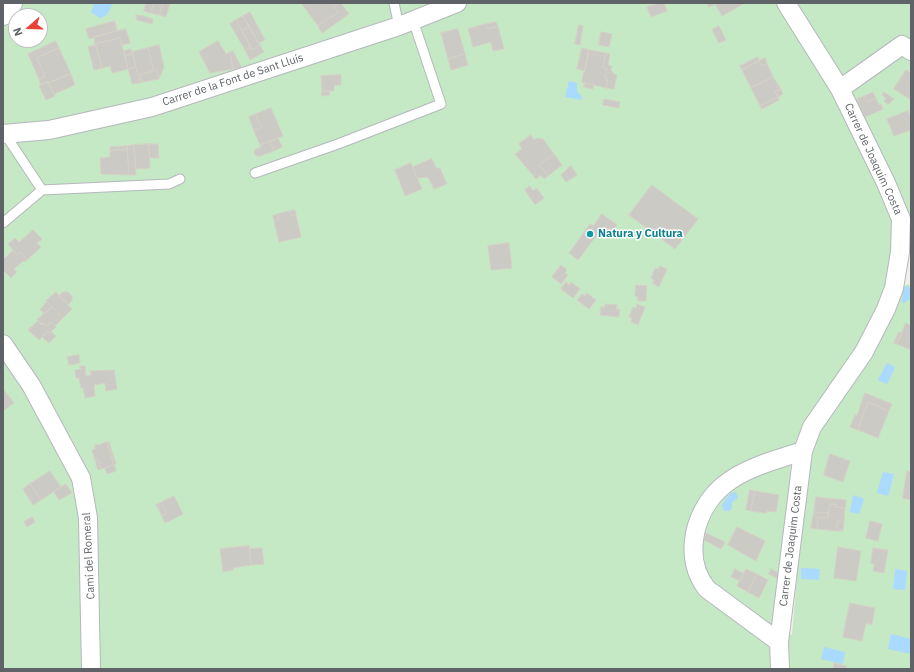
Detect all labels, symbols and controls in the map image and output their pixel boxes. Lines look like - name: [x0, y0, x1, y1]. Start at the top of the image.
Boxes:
- north arrow: [8, 8, 48, 48]
- text: N: [10, 26, 26, 38]
- street label: Carrer de la Font de Sant Lluís: [161, 51, 305, 109]
- street label: Carrer de Joaquim Costa: [841, 101, 905, 217]
- place label: Natura y Cultura: [598, 227, 683, 241]
- marker: Natura y Cultura: [585, 229, 595, 239]
- street label: Carrer de Joaquim Costa: [777, 485, 805, 607]
- street label: Camí del Romeral: [80, 512, 98, 600]

